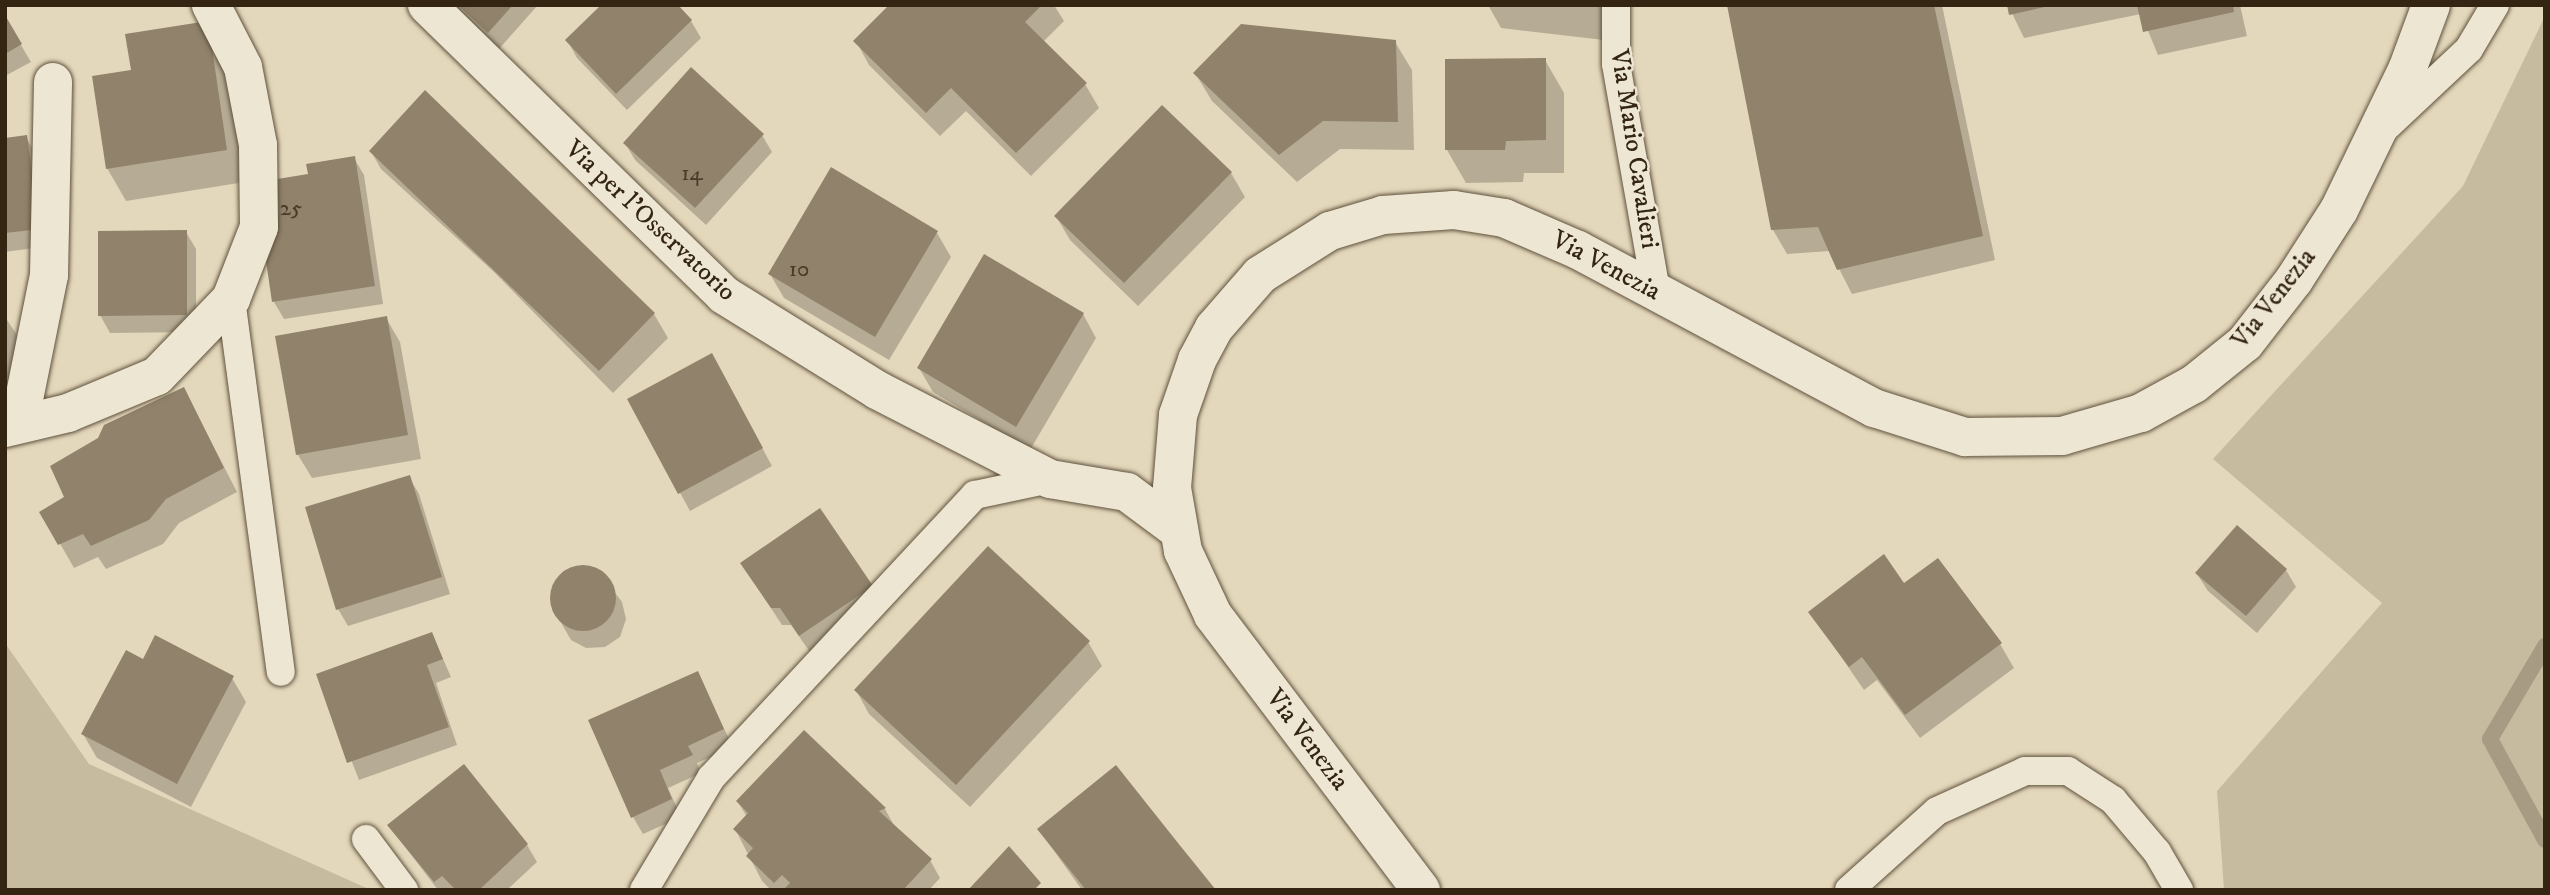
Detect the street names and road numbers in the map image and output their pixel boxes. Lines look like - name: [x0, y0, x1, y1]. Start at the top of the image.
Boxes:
- street label: Via Mario Cavalieri: [1603, 47, 1665, 251]
- street label: Via per l'Osservatorio: [558, 134, 742, 308]
- street label: Via Venezia: [1546, 224, 1666, 308]
- street label: Via Venezia: [2225, 243, 2323, 355]
- street label: Via Venezia: [1259, 683, 1355, 797]

